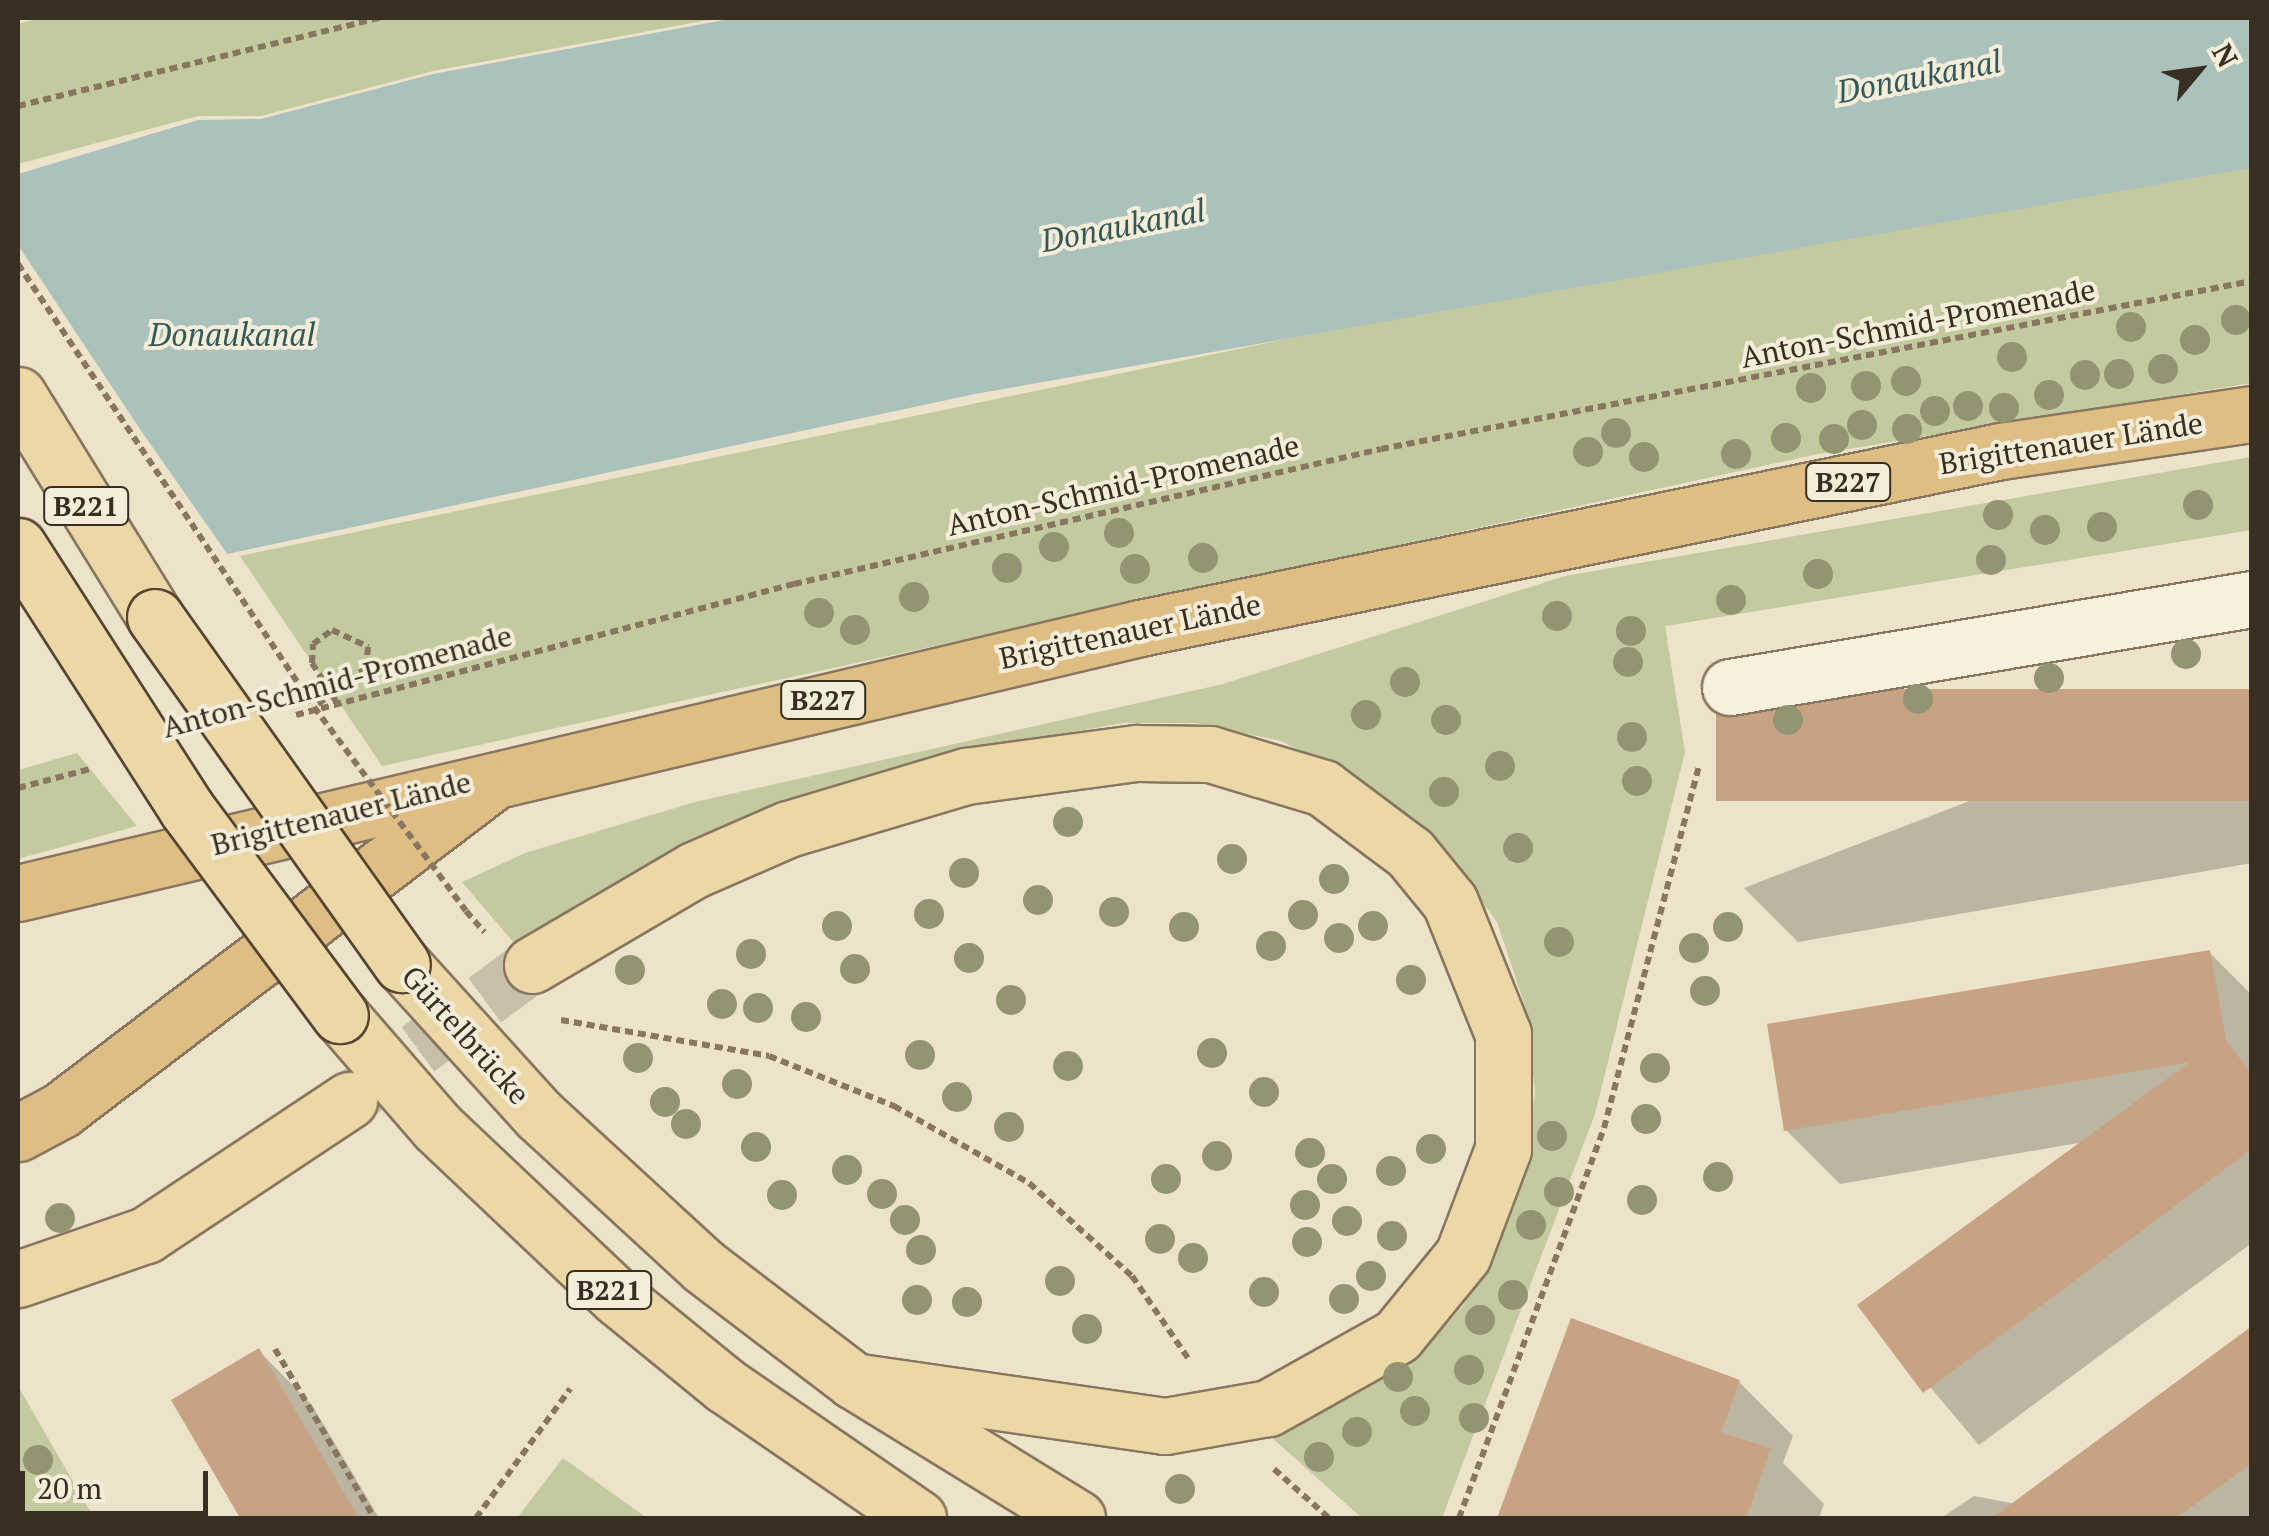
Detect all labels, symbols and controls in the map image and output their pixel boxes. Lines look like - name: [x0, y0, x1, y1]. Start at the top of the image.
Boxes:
- north arrow: [2149, 20, 2249, 120]
- text: N: [2204, 37, 2247, 73]
- water label: Donaukanal: [1834, 41, 2004, 111]
- water label: Donaukanal: [1038, 190, 1208, 260]
- street label: Anton-Schmid-Promenade: [1738, 271, 2098, 375]
- water label: Donaukanal: [149, 315, 315, 353]
- street label: Brigittenauer Lände: [1937, 404, 2205, 482]
- street label: Anton-Schmid-Promenade: [943, 427, 1303, 543]
- road number: B227: [1803, 459, 1893, 505]
- road number: B221: [41, 483, 131, 529]
- street label: Brigittenauer Lände: [996, 586, 1264, 676]
- street label: Anton-Schmid-Promenade: [158, 617, 516, 745]
- road number: B227: [778, 677, 868, 723]
- street label: Brigittenauer Lände: [207, 763, 475, 863]
- street label: Gürtelbrücke: [394, 958, 538, 1112]
- road number: B221: [564, 1267, 654, 1313]
- scale bar: [25, 1451, 212, 1513]
- text: 20 m: [37, 1468, 102, 1508]

